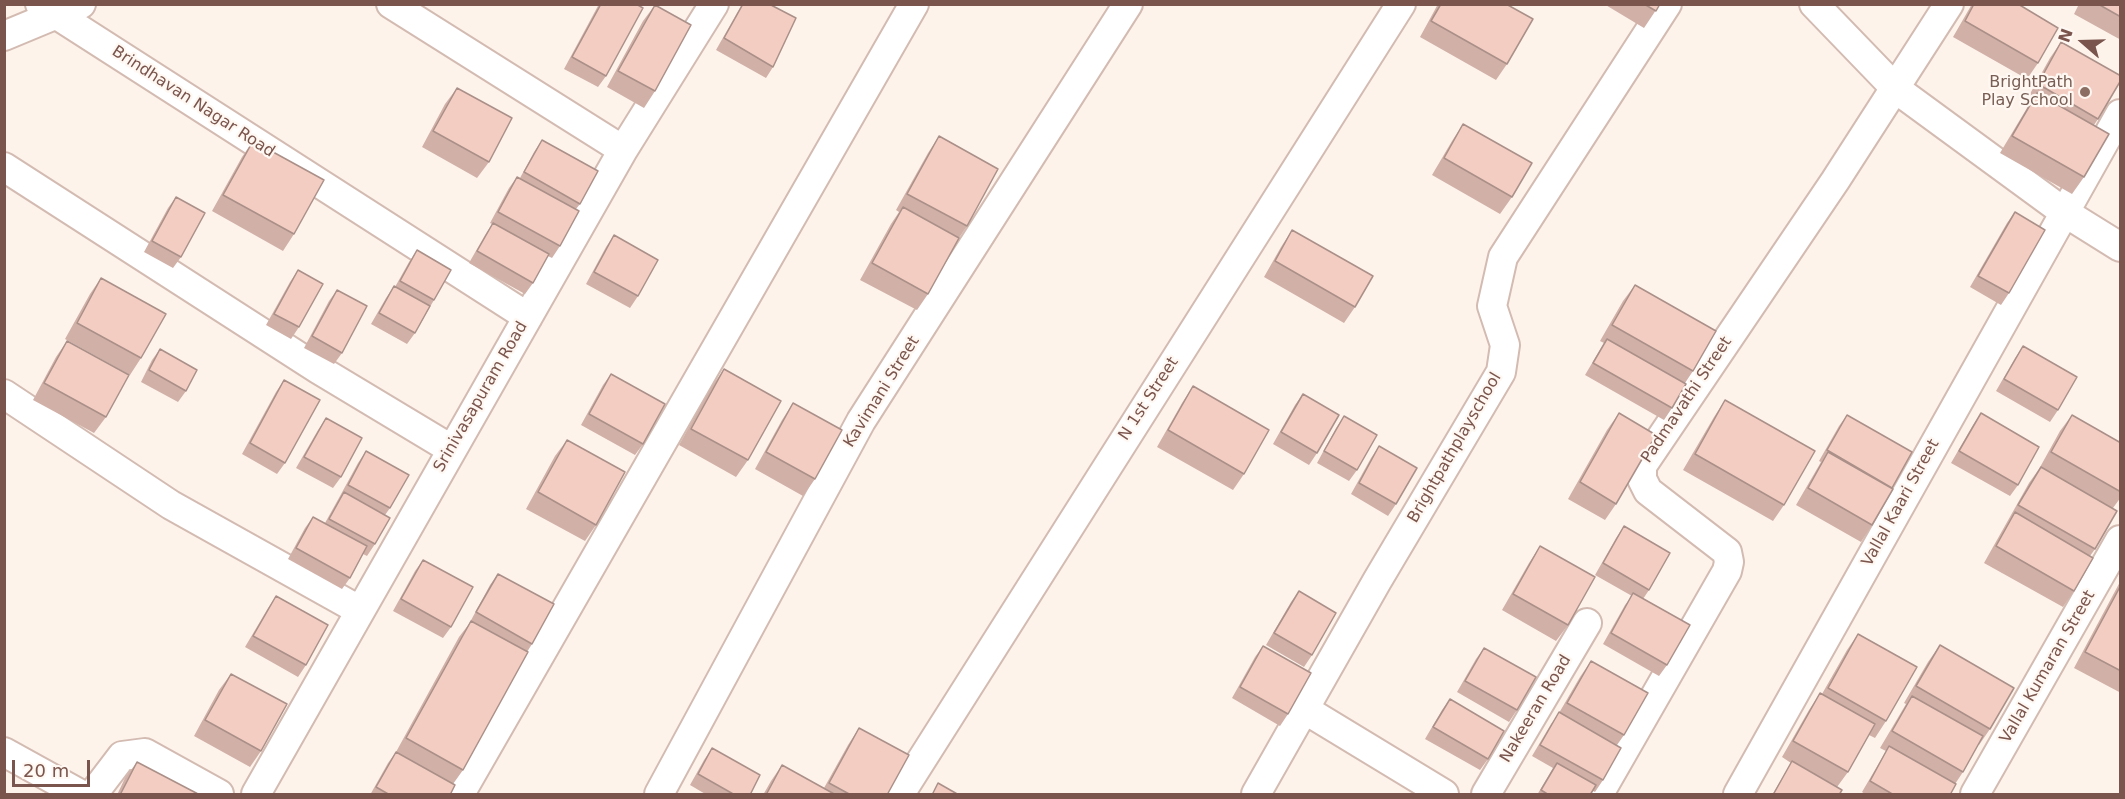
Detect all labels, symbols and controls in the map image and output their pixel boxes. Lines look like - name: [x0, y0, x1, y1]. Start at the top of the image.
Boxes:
- north arrow: [2053, 12, 2113, 72]
- text: N: [2054, 26, 2077, 45]
- street label: Brindhavan Nagar Road: [108, 42, 278, 162]
- place label: BrightPath Play School: [1981, 73, 2073, 111]
- marker: BrightPath Play School: [2078, 85, 2092, 99]
- street label: Srinivasapuram Road: [430, 318, 532, 476]
- street label: Kavimani Street: [840, 333, 924, 451]
- street label: Padmavathi Street: [1638, 333, 1736, 467]
- street label: N 1st Street: [1115, 354, 1183, 444]
- street label: Brightpathplayschool: [1404, 370, 1506, 526]
- street label: Vallal Kaari Street: [1858, 436, 1944, 570]
- street label: Vallal Kumaran Street: [1996, 587, 2100, 747]
- street label: Nakeeran Road: [1496, 652, 1576, 766]
- scale bar: [15, 748, 93, 786]
- text: 20 m: [23, 760, 69, 781]

